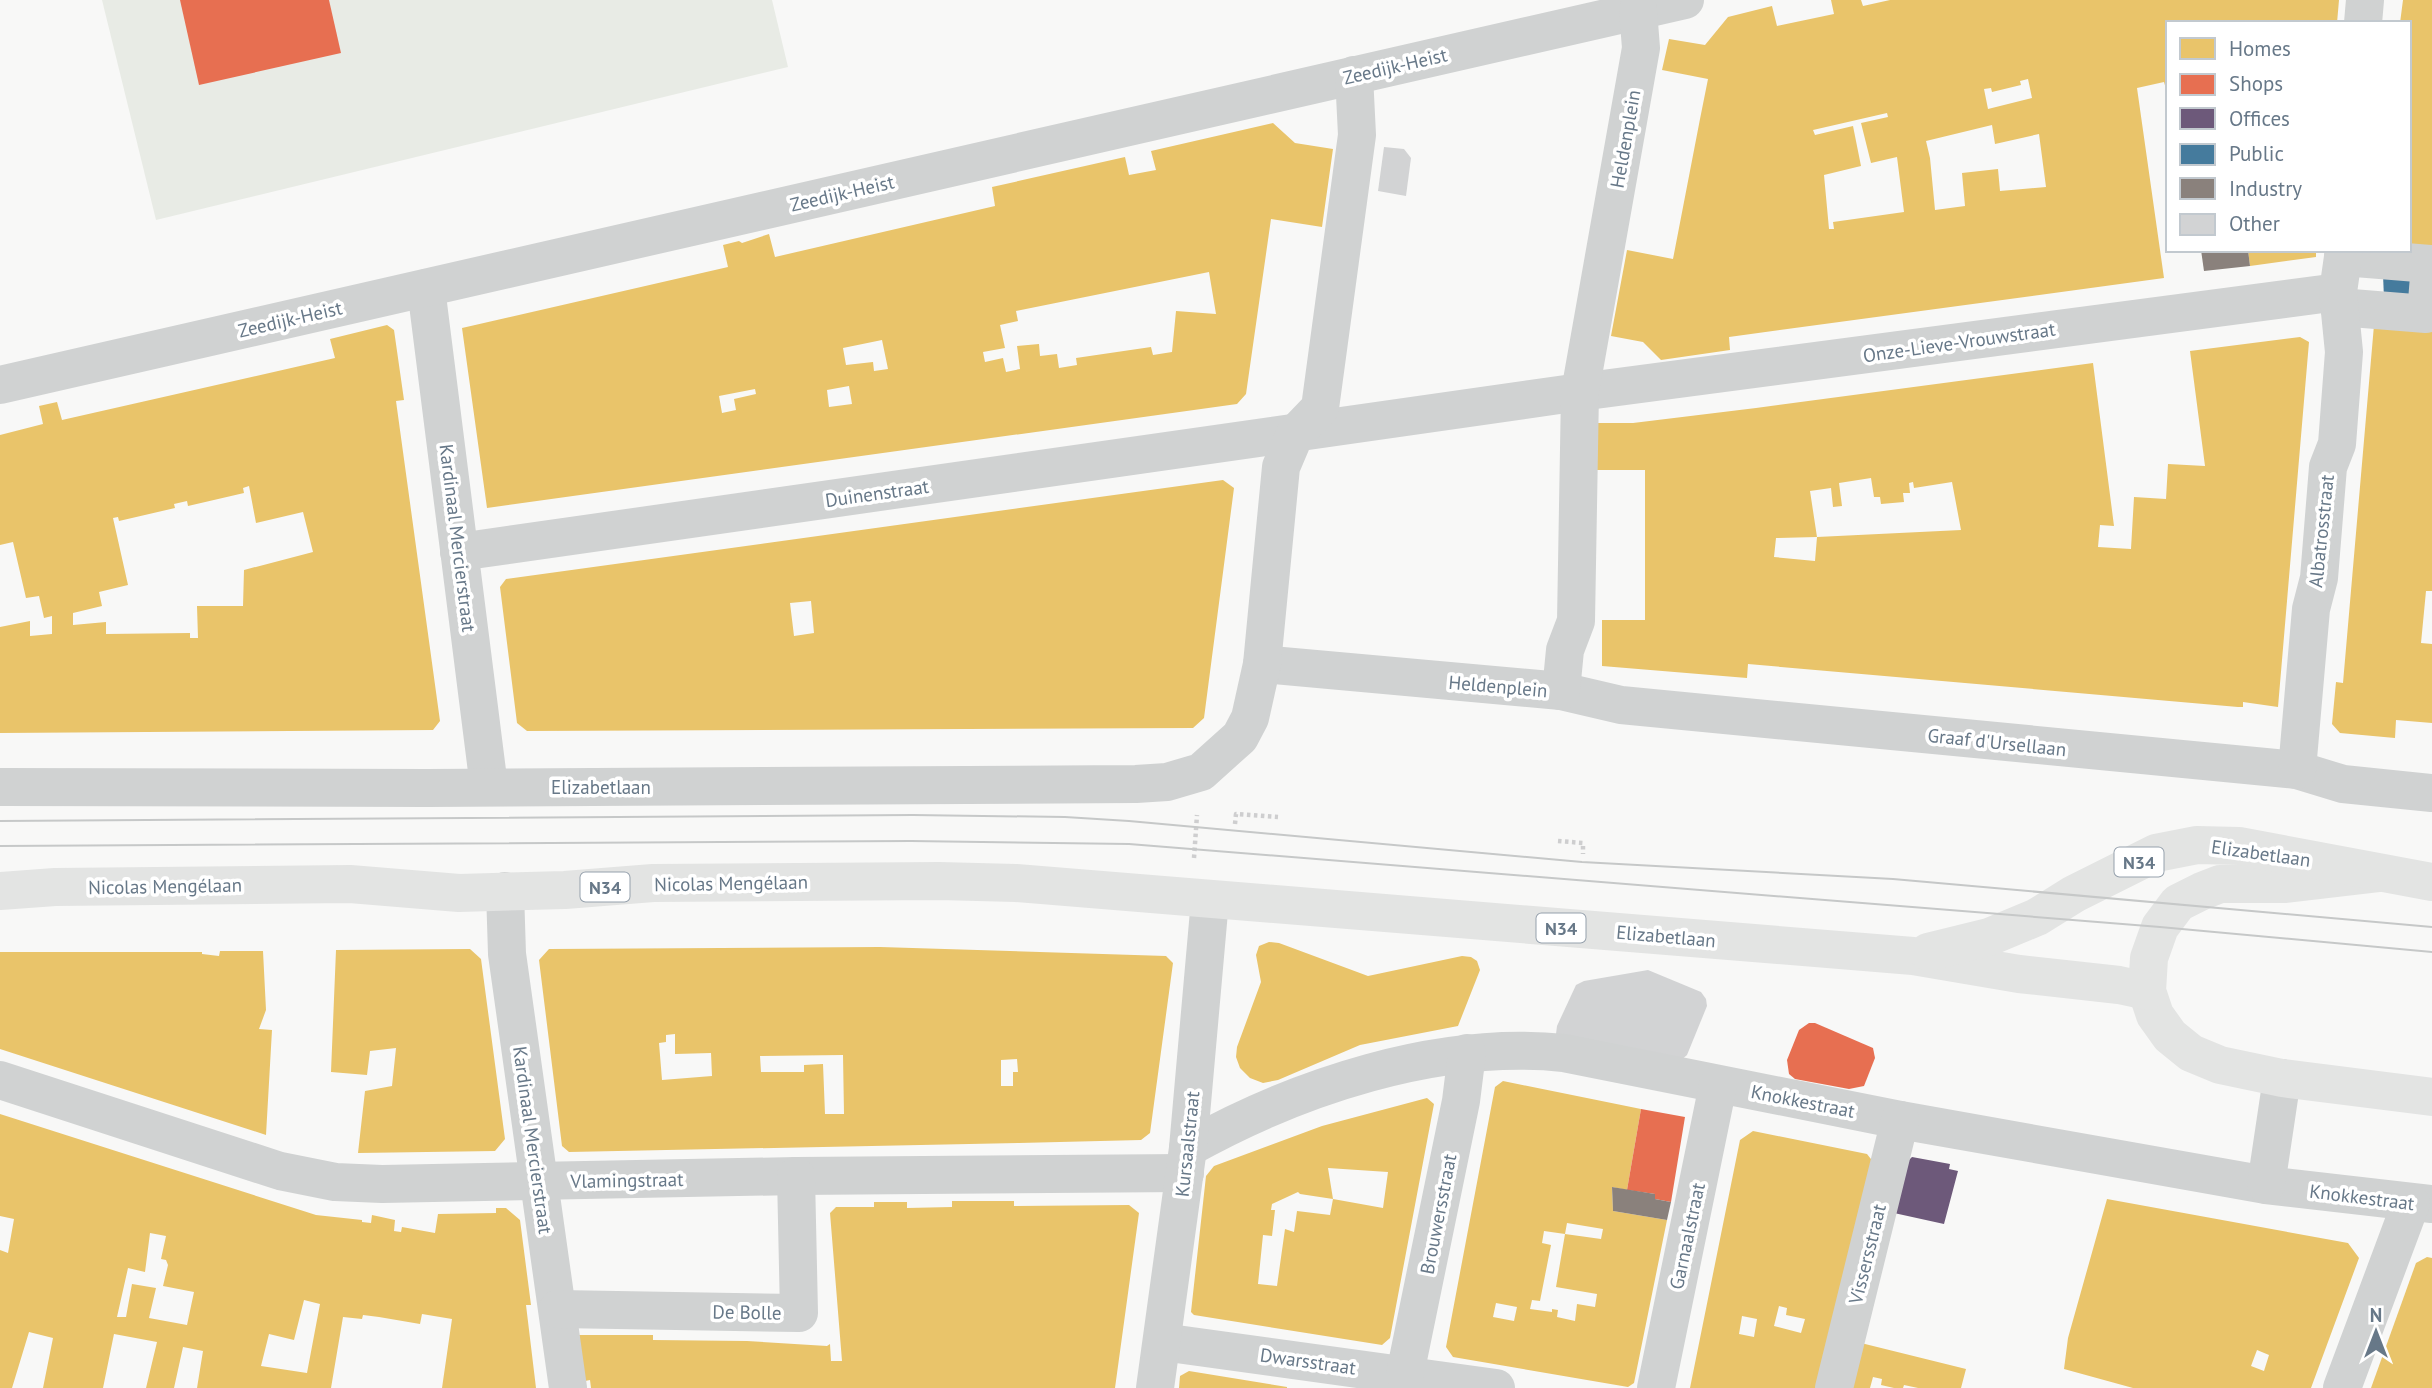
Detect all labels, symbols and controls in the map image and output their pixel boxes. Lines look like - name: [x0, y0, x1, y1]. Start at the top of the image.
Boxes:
- legend: [2166, 21, 2411, 252]
- text: Homes: [2229, 35, 2291, 62]
- street label: Zeedijk-Heist: [1341, 42, 1450, 90]
- text: Shops: [2229, 70, 2283, 97]
- street label: Heldenplein: [1605, 88, 1645, 190]
- text: Offices: [2229, 105, 2290, 132]
- text: Public: [2229, 140, 2284, 167]
- street label: Zeedijk-Heist: [788, 169, 897, 217]
- text: Industry: [2229, 175, 2302, 202]
- text: Other: [2229, 210, 2280, 237]
- street label: Zeedijk-Heist: [236, 295, 345, 343]
- street label: Onze-Lieve-Vrouwstraat: [1861, 317, 2057, 367]
- street label: Kardinaal Mercierstraat: [435, 443, 482, 634]
- street label: Albatrosstraat: [2303, 473, 2339, 589]
- street label: Duinenstraat: [824, 474, 931, 512]
- street label: Heldenplein: [1448, 670, 1548, 702]
- street label: Graaf d'Ursellaan: [1926, 723, 2068, 761]
- street label: Elizabetlaan: [551, 775, 651, 799]
- street label: Elizabetlaan: [2210, 834, 2312, 872]
- road number: N34: [2114, 848, 2164, 876]
- street label: Nicolas Mengélaan: [654, 870, 808, 896]
- road number: N34: [580, 872, 630, 902]
- street label: Nicolas Mengélaan: [88, 873, 242, 899]
- road number: N34: [1536, 914, 1586, 943]
- street label: Elizabetlaan: [1615, 920, 1717, 952]
- street label: Kardinaal Mercierstraat: [508, 1045, 558, 1236]
- street label: Knokkestraat: [1749, 1079, 1858, 1123]
- street label: Kursaalstraat: [1170, 1089, 1205, 1198]
- street label: Brouwersstraat: [1415, 1151, 1462, 1276]
- street label: Vlamingstraat: [569, 1167, 684, 1193]
- street label: Knokkestraat: [2308, 1179, 2416, 1215]
- street label: Garnaalstraat: [1664, 1180, 1710, 1292]
- street label: Vissersstraat: [1843, 1201, 1891, 1307]
- north arrow: [2341, 1297, 2411, 1367]
- street label: De Bolle: [712, 1299, 782, 1325]
- text: N: [2370, 1303, 2382, 1327]
- street label: Dwarsstraat: [1259, 1342, 1358, 1380]

